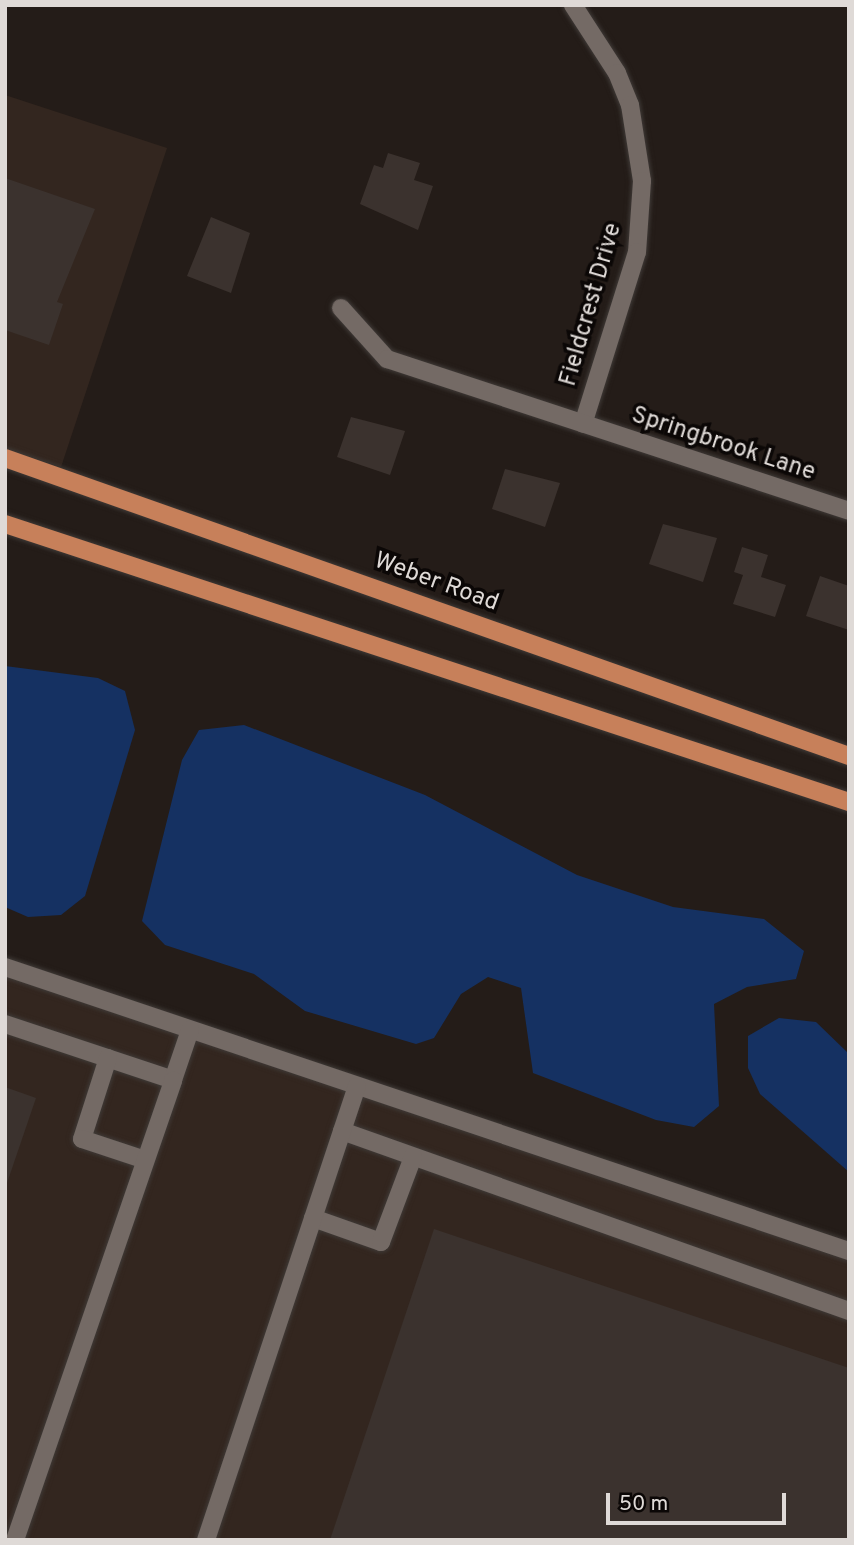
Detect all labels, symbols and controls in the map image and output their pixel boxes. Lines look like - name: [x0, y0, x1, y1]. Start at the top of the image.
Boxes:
- street label: Fieldcrest Drive: [555, 220, 629, 390]
- street label: Springbrook Lane: [628, 402, 818, 488]
- street label: Weber Road: [370, 547, 502, 619]
- scale bar: [609, 1478, 789, 1522]
- text: 50 m: [619, 1491, 668, 1518]

